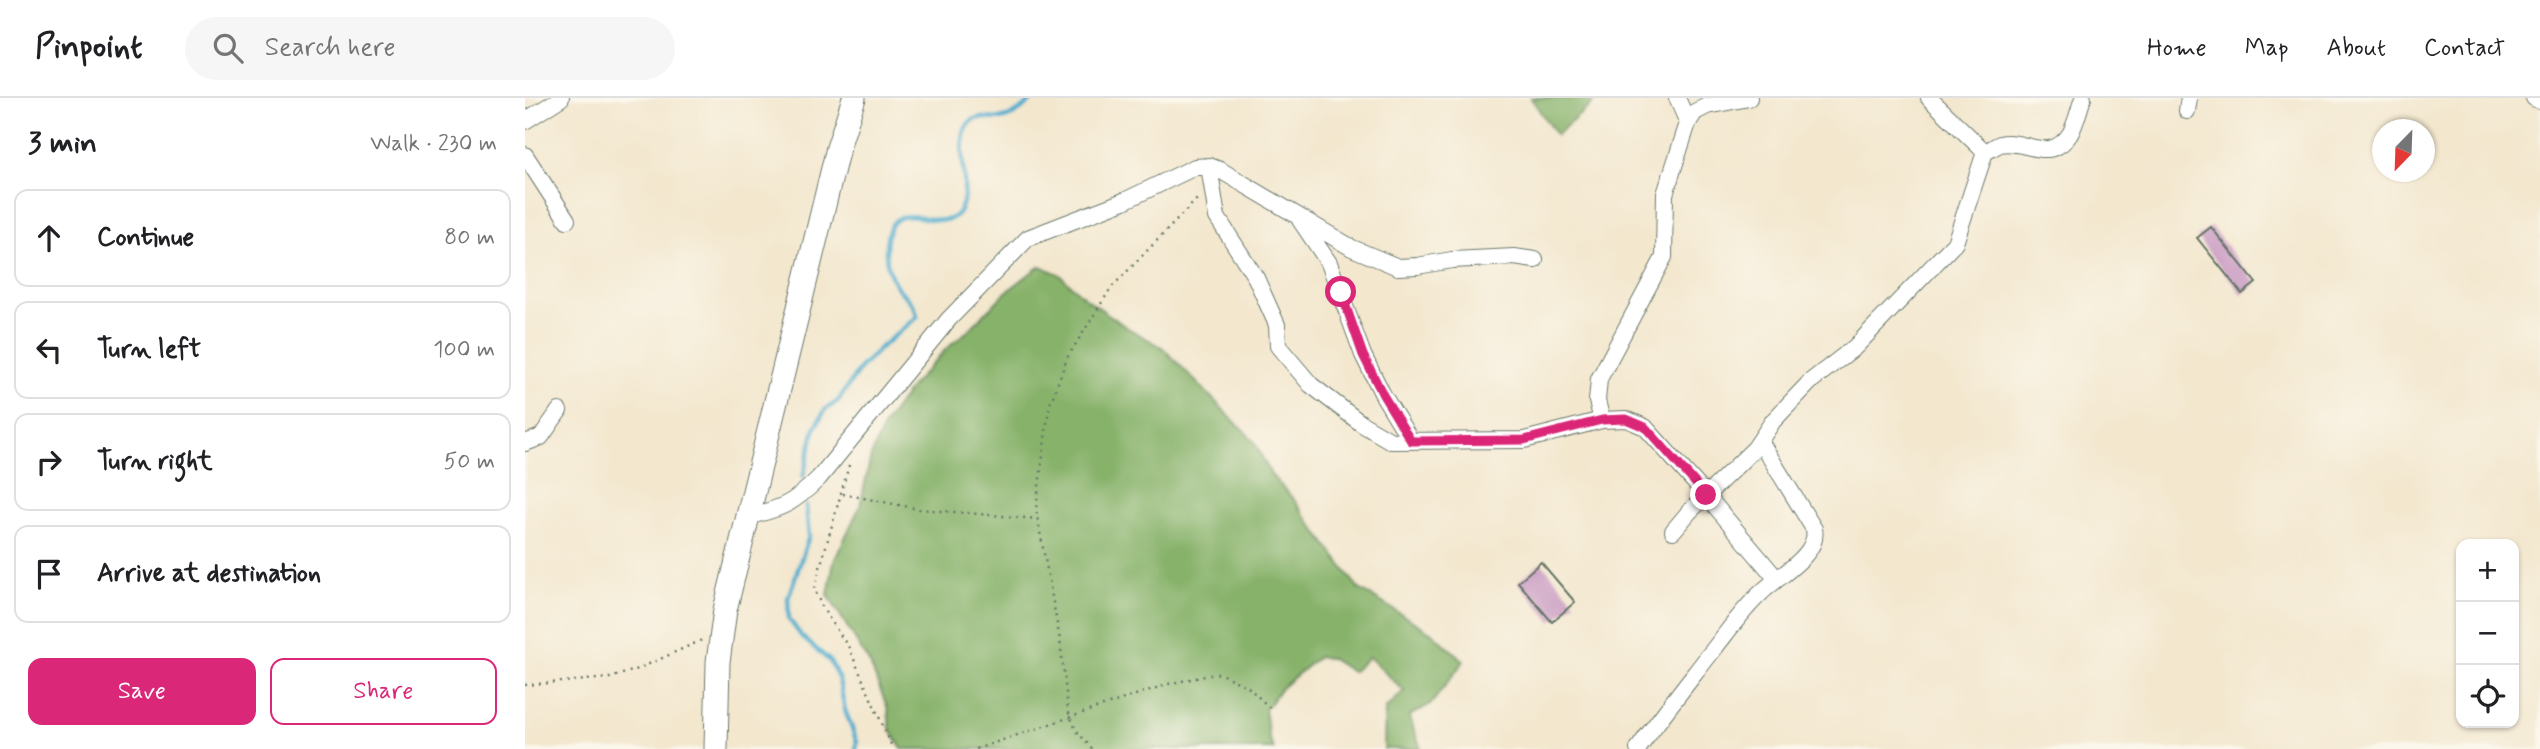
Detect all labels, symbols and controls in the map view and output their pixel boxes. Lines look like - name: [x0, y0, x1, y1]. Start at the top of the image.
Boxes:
- search box: [185, 17, 675, 80]
- text: Pinpoint: [35, 26, 143, 70]
- icon: search: [209, 29, 247, 67]
- text: Search here: [265, 31, 396, 65]
- text: Home: [2147, 33, 2207, 64]
- text: Map: [2245, 33, 2289, 64]
- text: About: [2327, 33, 2386, 64]
- text: Contact: [2424, 33, 2505, 64]
- north arrow: [2372, 119, 2435, 182]
- text: 3 min: [28, 124, 97, 163]
- text: Walk · 230 m: [370, 129, 497, 159]
- icon: ahead: [30, 219, 68, 257]
- text: Continue: [97, 221, 194, 255]
- text: 80 m: [444, 223, 495, 253]
- route start: [1325, 276, 1356, 307]
- icon: left: [30, 331, 68, 369]
- text: Turn left: [97, 333, 201, 367]
- text: 100 m: [433, 335, 495, 365]
- icon: right: [30, 443, 68, 481]
- text: Turn right: [97, 445, 213, 479]
- text: 50 m: [444, 447, 495, 477]
- route end: [1690, 479, 1721, 510]
- map controls: [2456, 539, 2519, 728]
- button: +: [2456, 539, 2519, 602]
- icon: arrive: [30, 555, 68, 593]
- text: Arrive at destination: [97, 557, 321, 591]
- button: −: [2456, 602, 2519, 665]
- button: Save: [28, 658, 256, 725]
- button: Share: [270, 658, 497, 725]
- button: locate: [2456, 665, 2519, 728]

